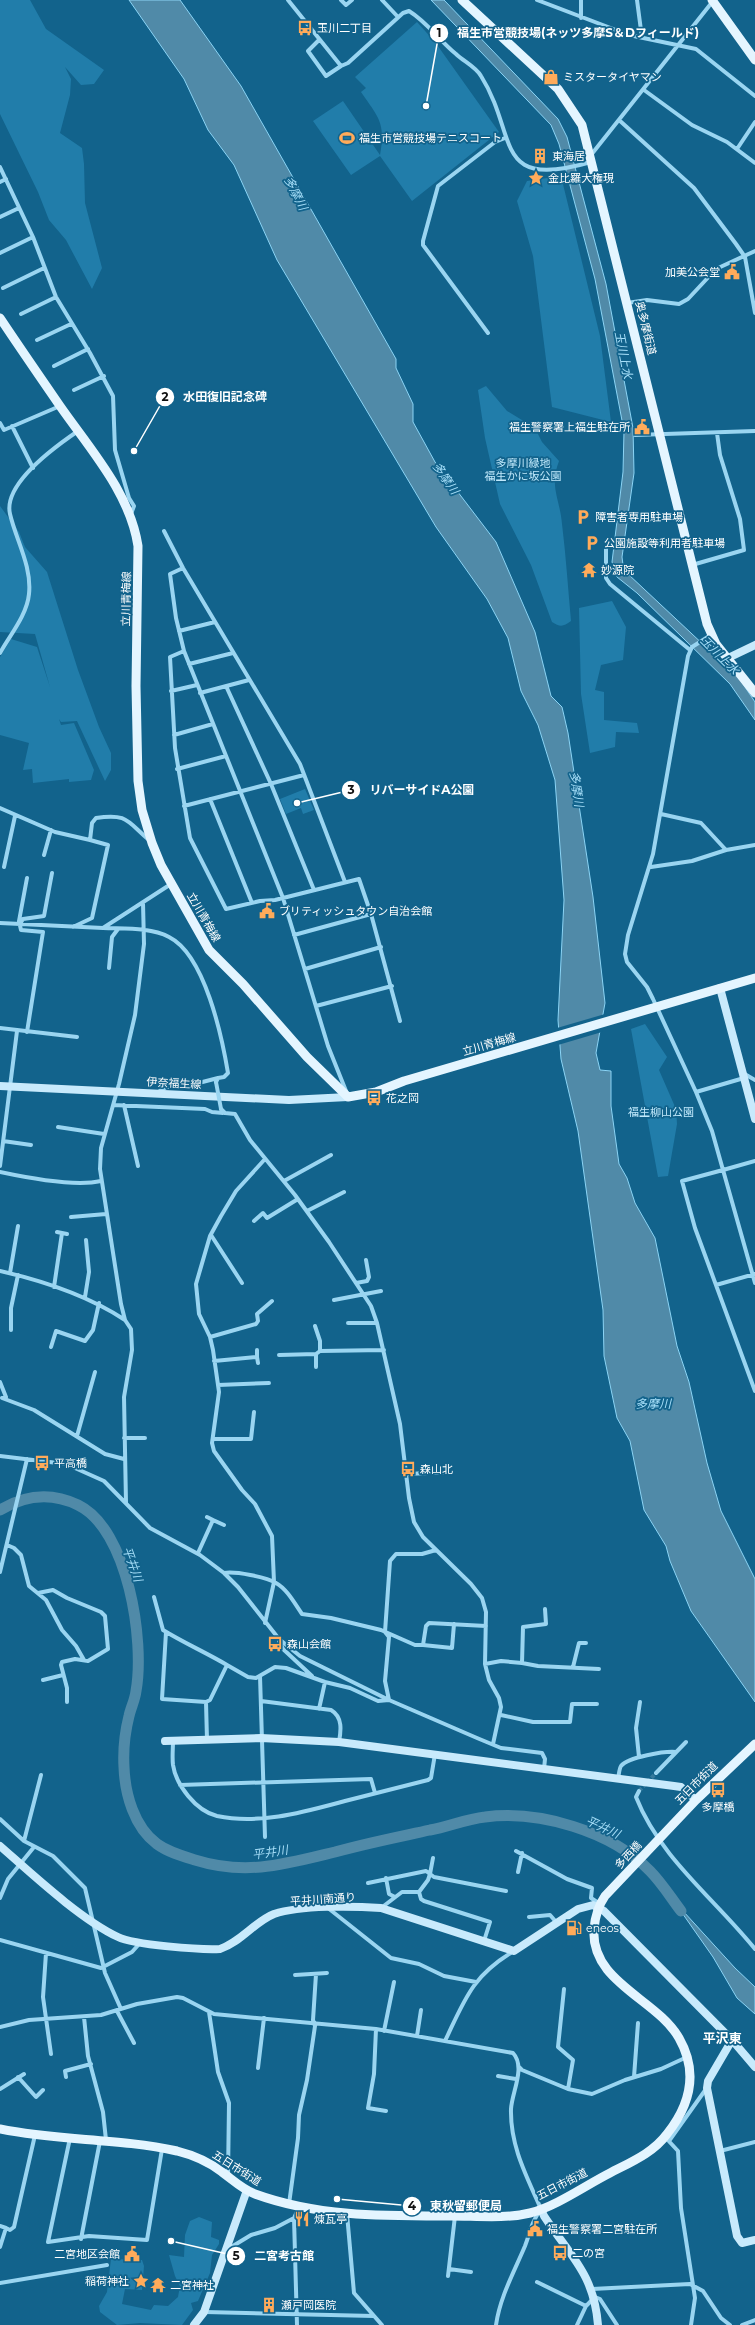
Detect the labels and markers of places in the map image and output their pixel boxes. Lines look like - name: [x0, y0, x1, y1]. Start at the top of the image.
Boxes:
- bus stop icon: 玉川二丁目: [296, 19, 314, 37]
- place label: 玉川二丁目: [317, 21, 372, 35]
- callout: 福生市営競技場(ネッツ多摩S＆Dフィールド): [429, 21, 708, 45]
- shop icon: ミスタータイヤマン: [542, 68, 560, 86]
- place label: ミスタータイヤマン: [563, 70, 662, 84]
- sports icon: 福生市営競技場テニスコート: [338, 129, 356, 147]
- place label: 福生市営競技場テニスコート: [359, 131, 502, 145]
- building icon: 東海居: [531, 147, 549, 165]
- place label: 東海居: [552, 149, 585, 163]
- place icon: 金比羅大権現: [527, 169, 545, 187]
- place label: 金比羅大権現: [548, 171, 614, 185]
- public building icon: 加美公会堂: [723, 263, 741, 281]
- place label: 加美公会堂: [665, 265, 720, 279]
- callout: 水田復旧記念碑: [155, 385, 275, 409]
- public building icon: 福生警察署上福生駐在所: [633, 418, 651, 436]
- place label: 福生警察署上福生駐在所: [509, 420, 631, 434]
- parking icon: 障害者専用駐車場: [574, 508, 592, 526]
- place label: 障害者専用駐車場: [595, 510, 683, 524]
- parking icon: 公園施設等利用者駐車場: [583, 534, 601, 552]
- place label: 公園施設等利用者駐車場: [604, 536, 725, 550]
- temple icon: 妙源院: [580, 561, 598, 579]
- place label: 妙源院: [601, 563, 634, 577]
- callout: リバーサイドA公園: [341, 778, 482, 802]
- public building icon: ブリティッシュタウン自治会館: [258, 902, 276, 920]
- place label: ブリティッシュタウン自治会館: [279, 904, 432, 918]
- bus stop icon: 花之岡: [365, 1089, 383, 1107]
- place label: 花之岡: [386, 1091, 419, 1105]
- bus stop icon: 平高橋: [33, 1454, 51, 1472]
- place label: 平高橋: [54, 1456, 87, 1470]
- bus stop icon: 森山北: [399, 1460, 417, 1478]
- place label: 森山北: [420, 1462, 453, 1476]
- bus stop icon: 森山会館: [266, 1635, 284, 1653]
- place label: 森山会館: [287, 1637, 331, 1651]
- bus stop icon: 多摩橋: [709, 1781, 727, 1799]
- place label: 多摩橋: [702, 1800, 735, 1814]
- fuel station icon: eneos: [565, 1919, 583, 1937]
- place label: eneos: [586, 1921, 620, 1935]
- callout: 東秋留郵便局: [402, 2194, 510, 2218]
- restaurant icon: 煉瓦亭: [293, 2210, 311, 2228]
- place label: 煉瓦亭: [314, 2212, 347, 2226]
- public building icon: 福生警察署二宮駐在所: [526, 2220, 544, 2238]
- place label: 福生警察署二宮駐在所: [547, 2222, 658, 2236]
- callout: 二宮考古館: [226, 2244, 322, 2268]
- bus stop icon: 二の宮: [551, 2244, 569, 2262]
- public building icon: 二宮地区会館: [123, 2245, 141, 2263]
- place label: 二の宮: [572, 2246, 605, 2260]
- place label: 二宮地区会館: [54, 2247, 120, 2261]
- place icon: 稲荷神社: [132, 2272, 150, 2290]
- place label: 稲荷神社: [85, 2274, 129, 2288]
- temple icon: 二宮神社: [149, 2276, 167, 2294]
- place label: 二宮神社: [170, 2278, 214, 2292]
- building icon: 瀬戸岡医院: [260, 2296, 278, 2314]
- place label: 瀬戸岡医院: [281, 2298, 336, 2312]

